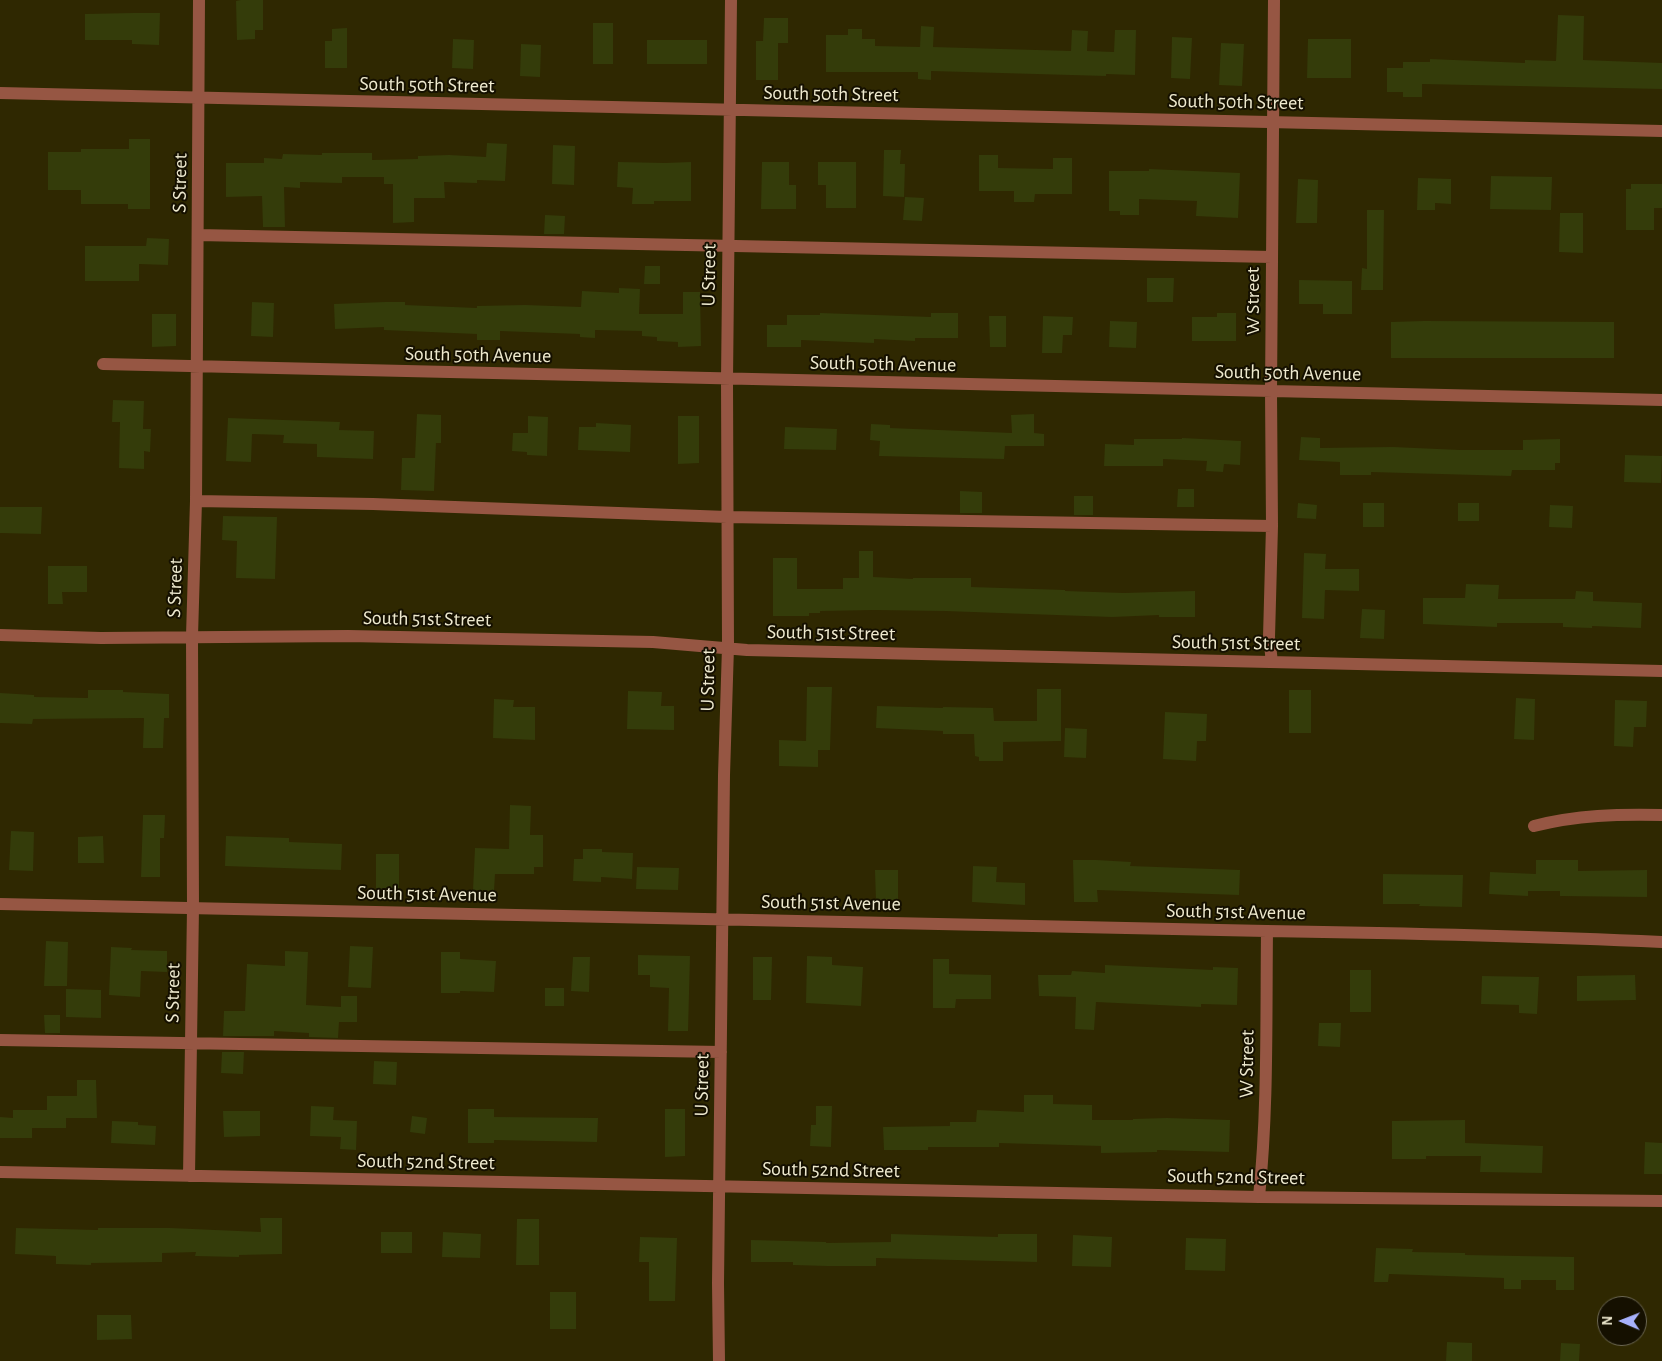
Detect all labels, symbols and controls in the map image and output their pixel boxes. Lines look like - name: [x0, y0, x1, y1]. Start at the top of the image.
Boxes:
- street label: South 50th Street: [359, 72, 495, 98]
- street label: South 50th Street: [763, 81, 899, 107]
- street label: South 50th Street: [1168, 89, 1304, 115]
- street label: S Street: [167, 153, 193, 213]
- street label: U Street: [696, 243, 722, 307]
- street label: W Street: [1241, 267, 1265, 335]
- street label: South 50th Avenue: [405, 342, 551, 368]
- street label: South 50th Avenue: [810, 351, 956, 377]
- street label: South 50th Avenue: [1215, 360, 1361, 386]
- street label: S Street: [162, 558, 188, 618]
- street label: South 51st Street: [363, 606, 491, 632]
- street label: South 51st Street: [767, 620, 895, 646]
- street label: South 51st Street: [1172, 630, 1300, 656]
- street label: U Street: [695, 648, 721, 712]
- street label: South 51st Avenue: [357, 881, 497, 907]
- street label: South 51st Avenue: [761, 890, 901, 916]
- street label: South 51st Avenue: [1166, 899, 1306, 925]
- street label: S Street: [160, 963, 186, 1023]
- street label: W Street: [1234, 1030, 1260, 1098]
- street label: U Street: [689, 1053, 715, 1117]
- street label: South 52nd Street: [357, 1149, 495, 1175]
- street label: South 52nd Street: [762, 1157, 900, 1183]
- street label: South 52nd Street: [1167, 1164, 1305, 1190]
- north arrow: [1597, 1296, 1647, 1346]
- text: N: [1601, 1316, 1615, 1326]

